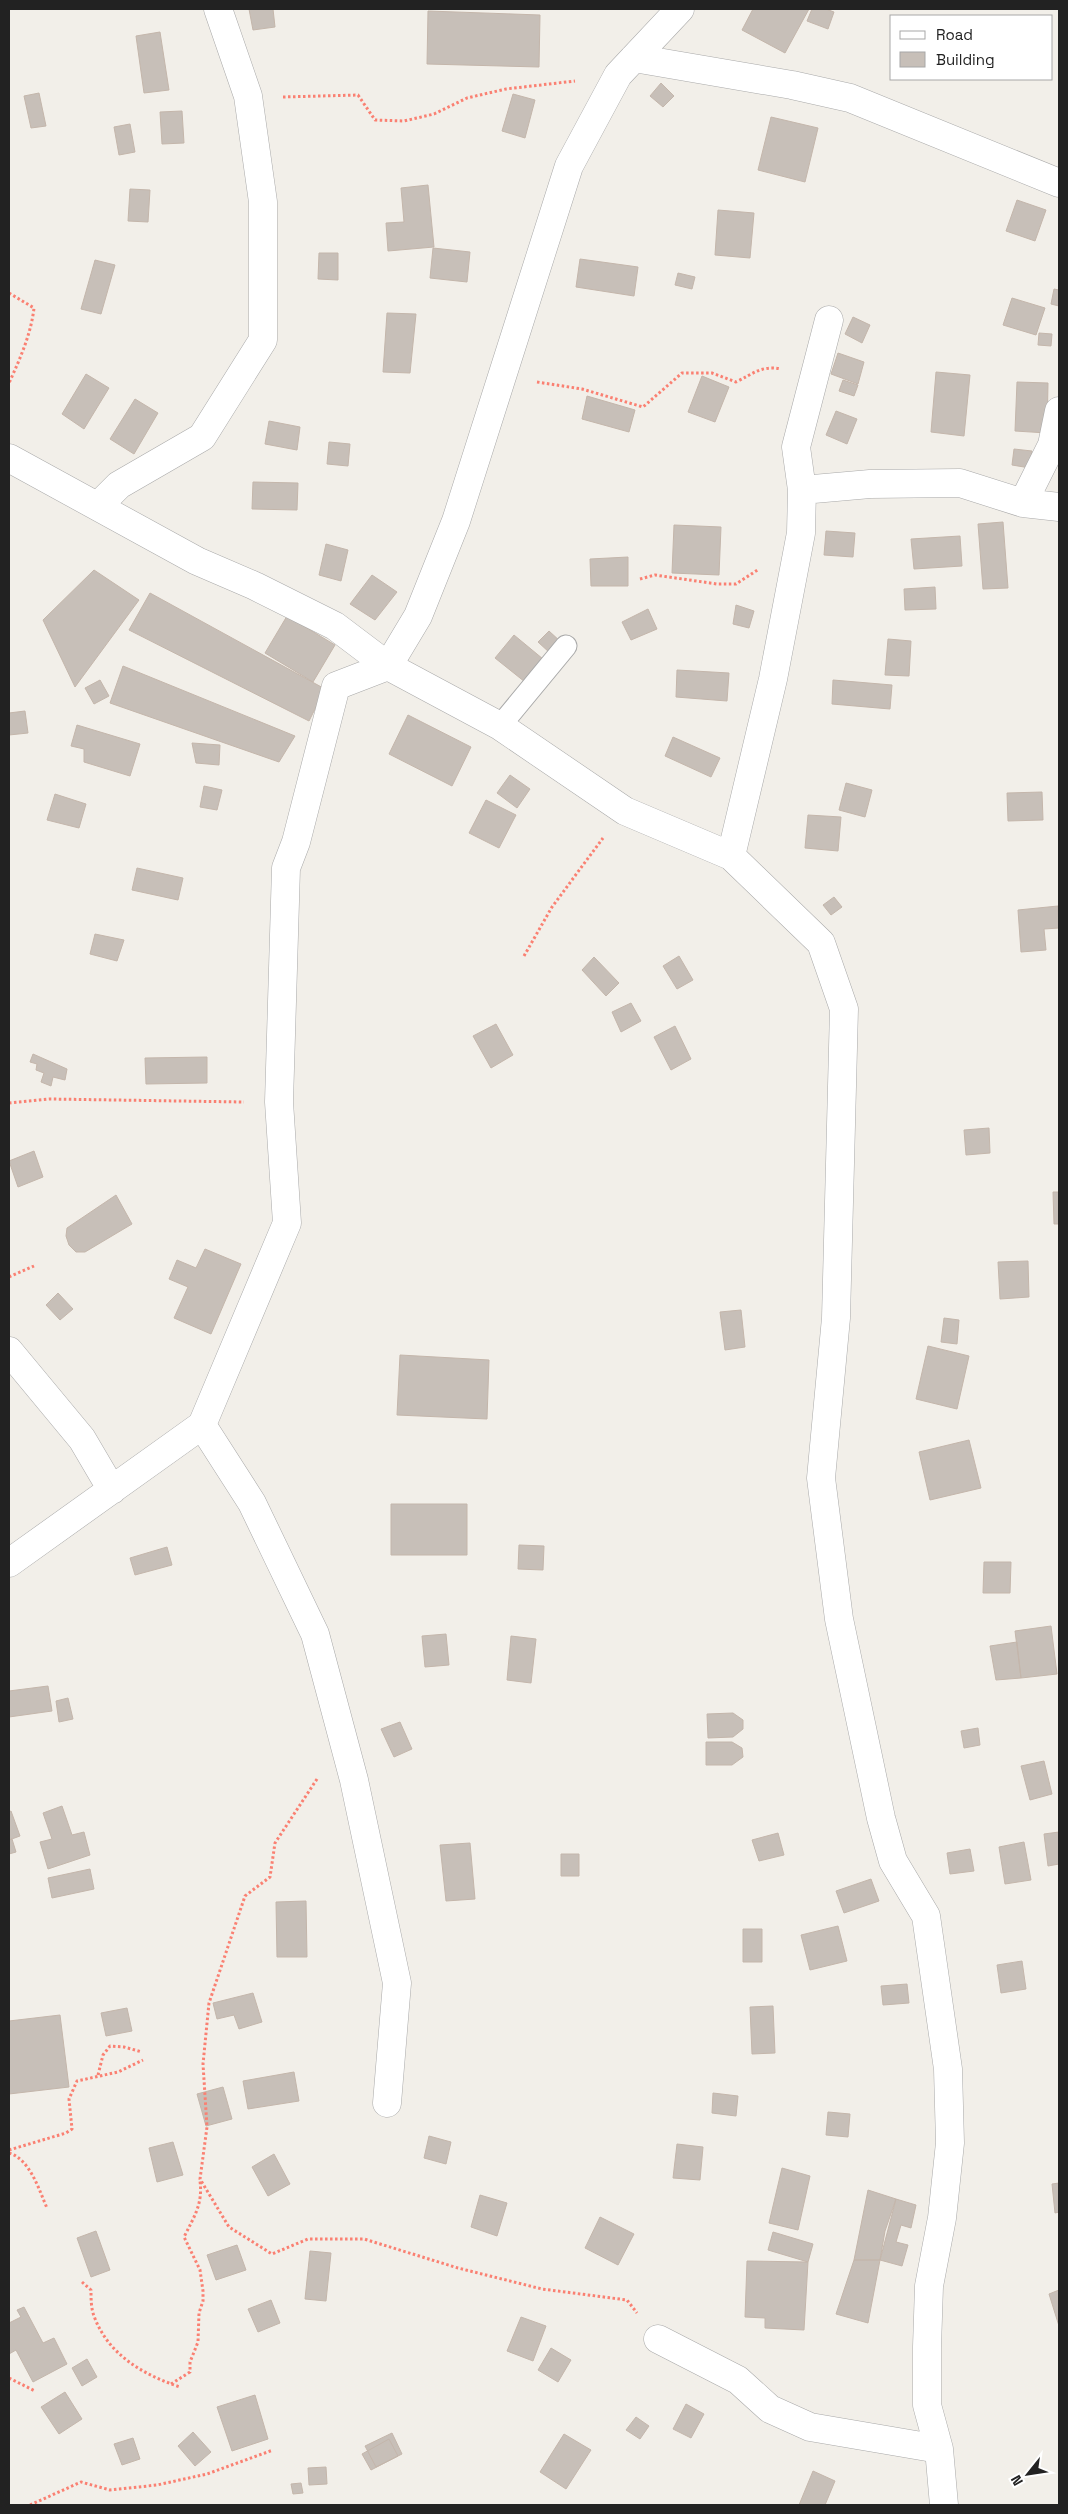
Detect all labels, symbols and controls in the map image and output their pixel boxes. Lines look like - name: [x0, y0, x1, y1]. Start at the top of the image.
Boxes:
- legend: [890, 15, 1053, 80]
- text: Road: [936, 25, 973, 44]
- text: Building: [936, 50, 995, 69]
- north arrow: [1003, 2449, 1053, 2499]
- text: N: [1007, 2472, 1027, 2489]

